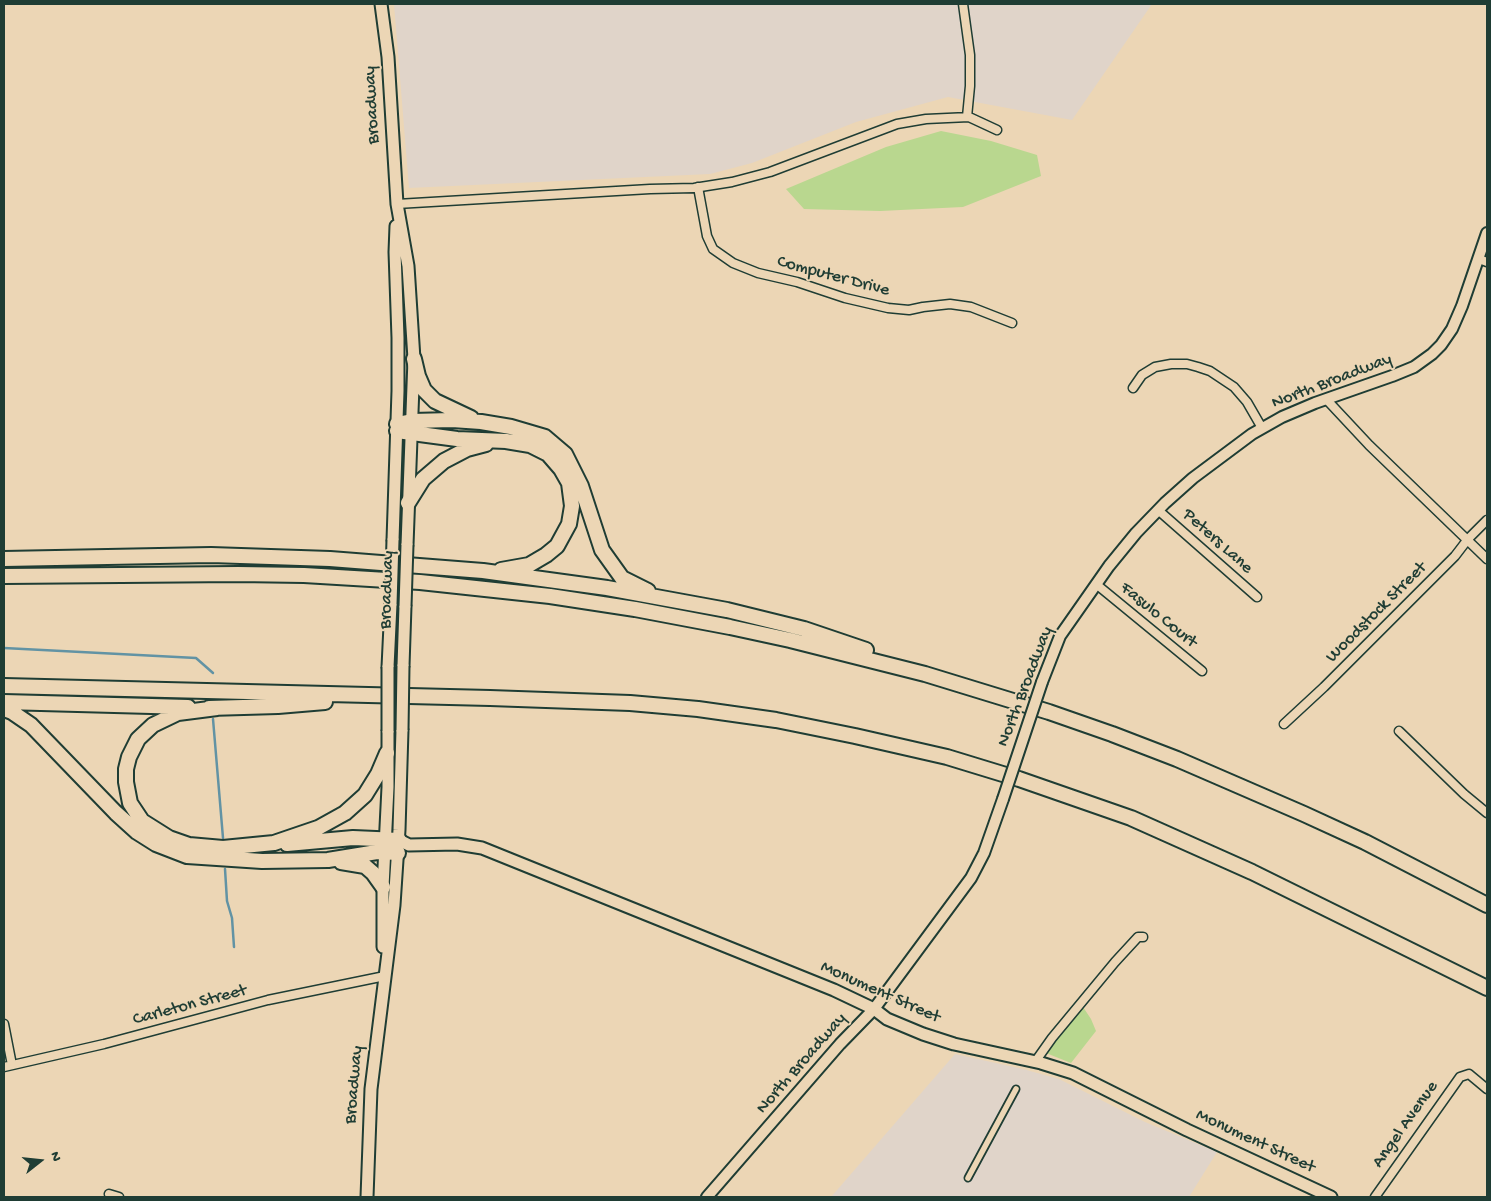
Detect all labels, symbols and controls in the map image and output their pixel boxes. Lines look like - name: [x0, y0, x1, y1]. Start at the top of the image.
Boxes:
- street label: Broadway: [360, 65, 386, 145]
- street label: Computer Drive: [774, 252, 892, 302]
- street label: North Broadway: [1269, 349, 1395, 415]
- street label: Peters Lane: [1177, 505, 1257, 579]
- street label: Broadway: [376, 551, 400, 629]
- street label: Woodstock Street: [1322, 558, 1432, 668]
- street label: Fasulo Court: [1115, 578, 1201, 654]
- street label: North Broadway: [993, 624, 1059, 750]
- street label: Monument Street: [817, 957, 943, 1029]
- street label: Carleton Street: [131, 980, 249, 1032]
- street label: North Broadway: [752, 1009, 852, 1119]
- street label: Broadway: [341, 1045, 369, 1125]
- street label: Angel Avenue: [1368, 1077, 1444, 1173]
- street label: Monument Street: [1192, 1105, 1318, 1179]
- north arrow: [15, 1136, 65, 1186]
- text: N: [45, 1150, 64, 1163]

